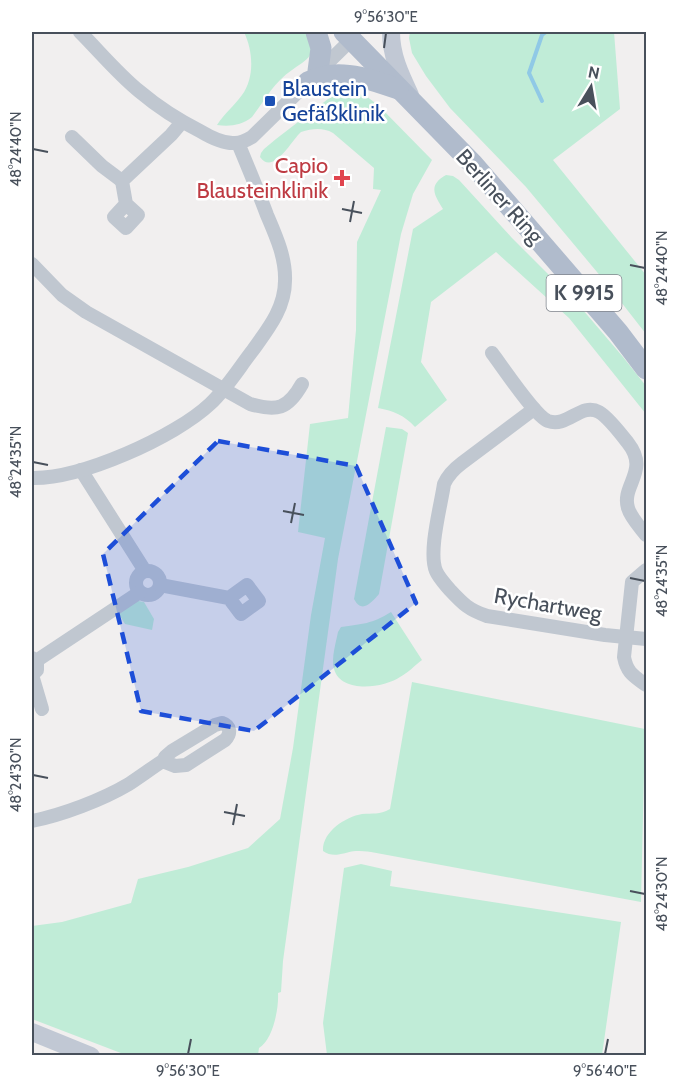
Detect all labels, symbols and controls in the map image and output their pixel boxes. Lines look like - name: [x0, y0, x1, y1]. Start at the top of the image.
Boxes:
- text: 9°56'30"E: [354, 8, 418, 26]
- north arrow: [561, 57, 621, 117]
- text: N: [586, 62, 601, 83]
- place label: Blaustein Gefäßklinik: [282, 75, 385, 127]
- marker: Blaustein Gefäßklinik: [263, 94, 277, 108]
- text: 48°24'40"N: [7, 111, 25, 187]
- street label: Berliner Ring: [450, 144, 550, 250]
- place label: Capio Blausteinklinik: [197, 152, 328, 204]
- marker: Capio Blausteinklinik: [333, 169, 351, 187]
- text: 48°24'40"N: [653, 230, 671, 306]
- road number: K 9915: [546, 275, 622, 311]
- text: 48°24'35"N: [7, 426, 25, 498]
- text: 48°24'35"N: [653, 545, 671, 617]
- street label: Rychartweg: [492, 582, 605, 627]
- text: 48°24'30"N: [7, 737, 25, 813]
- text: 48°24'30"N: [653, 856, 671, 932]
- text: 9°56'30"E: [156, 1062, 220, 1080]
- text: 9°56'40"E: [573, 1062, 637, 1080]

